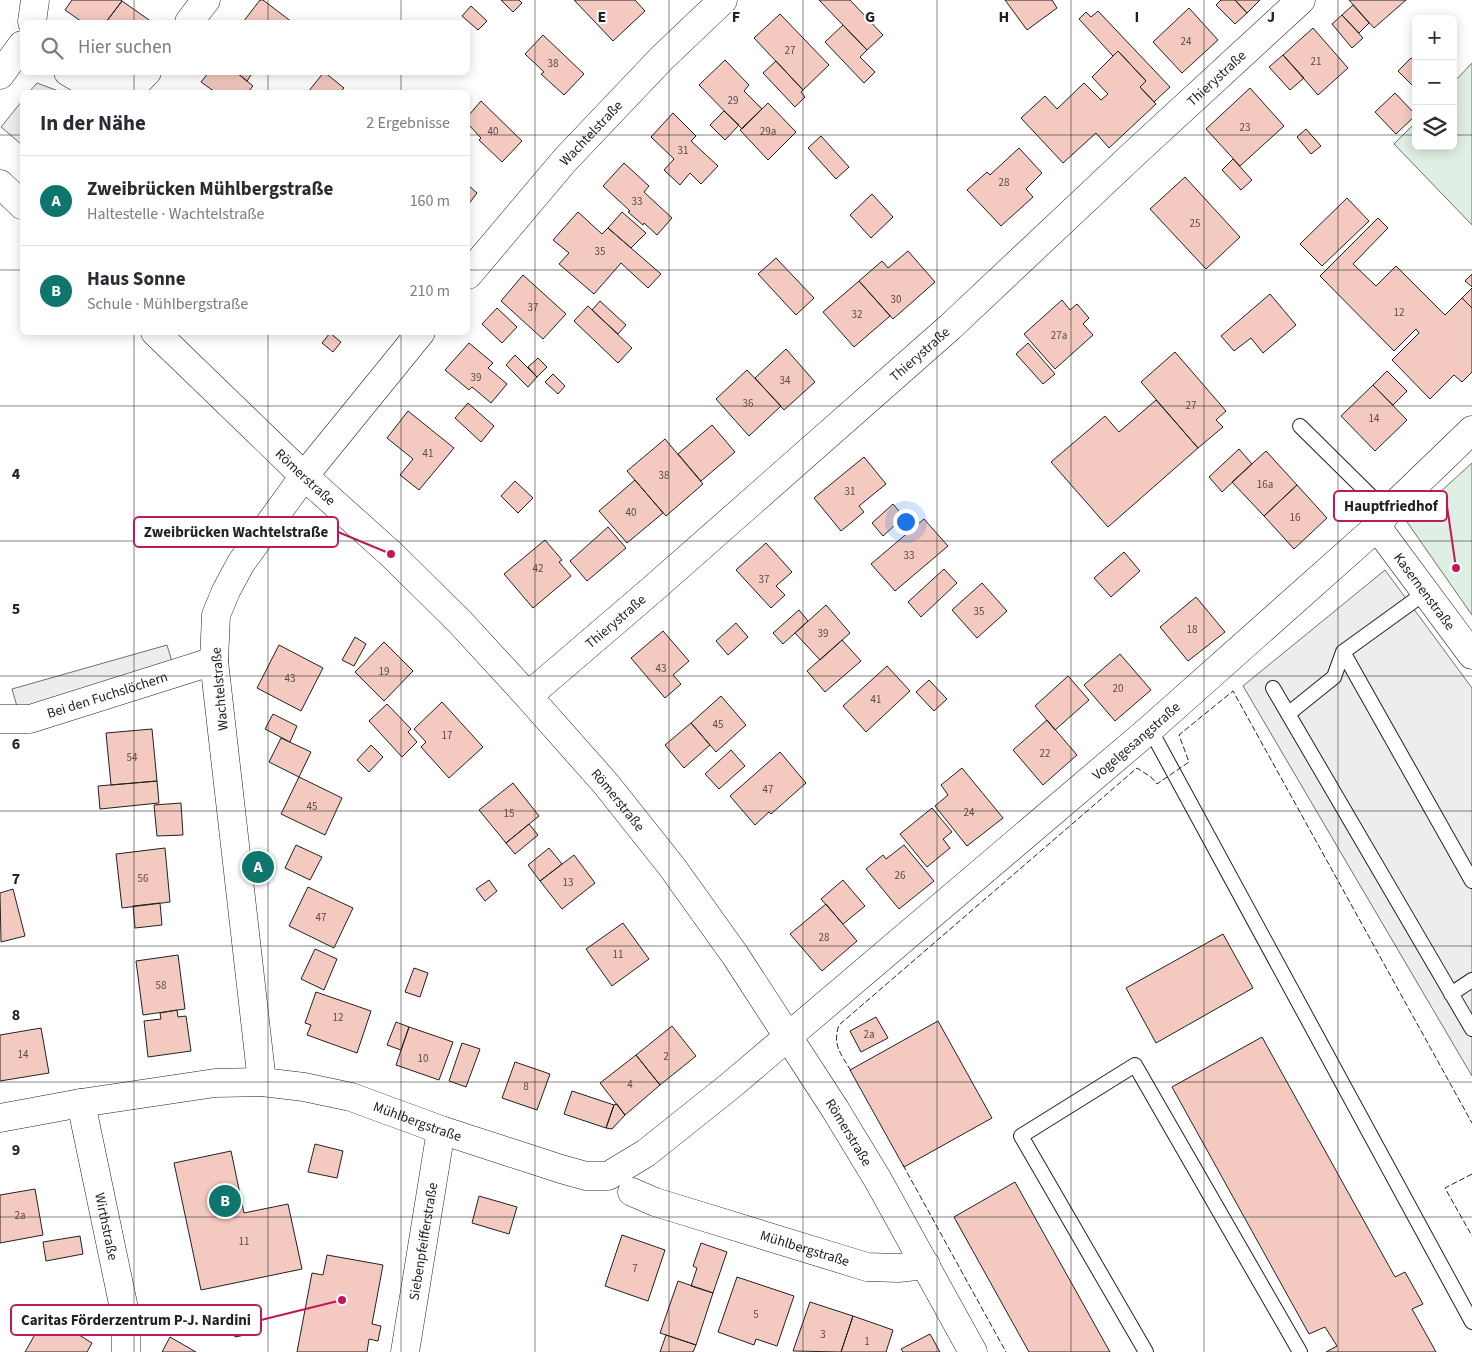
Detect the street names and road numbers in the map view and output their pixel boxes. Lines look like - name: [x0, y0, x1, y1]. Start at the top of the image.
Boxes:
- street label: Thierystraße: [1183, 46, 1251, 111]
- street label: Wachtelstraße: [555, 96, 628, 171]
- street label: Thierystraße: [886, 323, 955, 387]
- street label: Römerstraße: [270, 444, 340, 511]
- street label: Kasernenstraße: [1388, 549, 1459, 635]
- street label: Thierystraße: [581, 590, 651, 654]
- street label: Wachtelstraße: [206, 646, 234, 732]
- street label: Bei den Fuchslöchern: [45, 667, 170, 724]
- street label: Vogelgesangstraße: [1088, 698, 1185, 785]
- street label: Römerstraße: [586, 765, 649, 836]
- street label: Römerstraße: [820, 1095, 876, 1170]
- street label: Mühlbergstraße: [370, 1097, 464, 1147]
- street label: Siebenpfeifferstraße: [405, 1181, 443, 1302]
- street label: Wirthstraße: [89, 1191, 123, 1262]
- street label: Mühlbergstraße: [758, 1226, 852, 1272]

